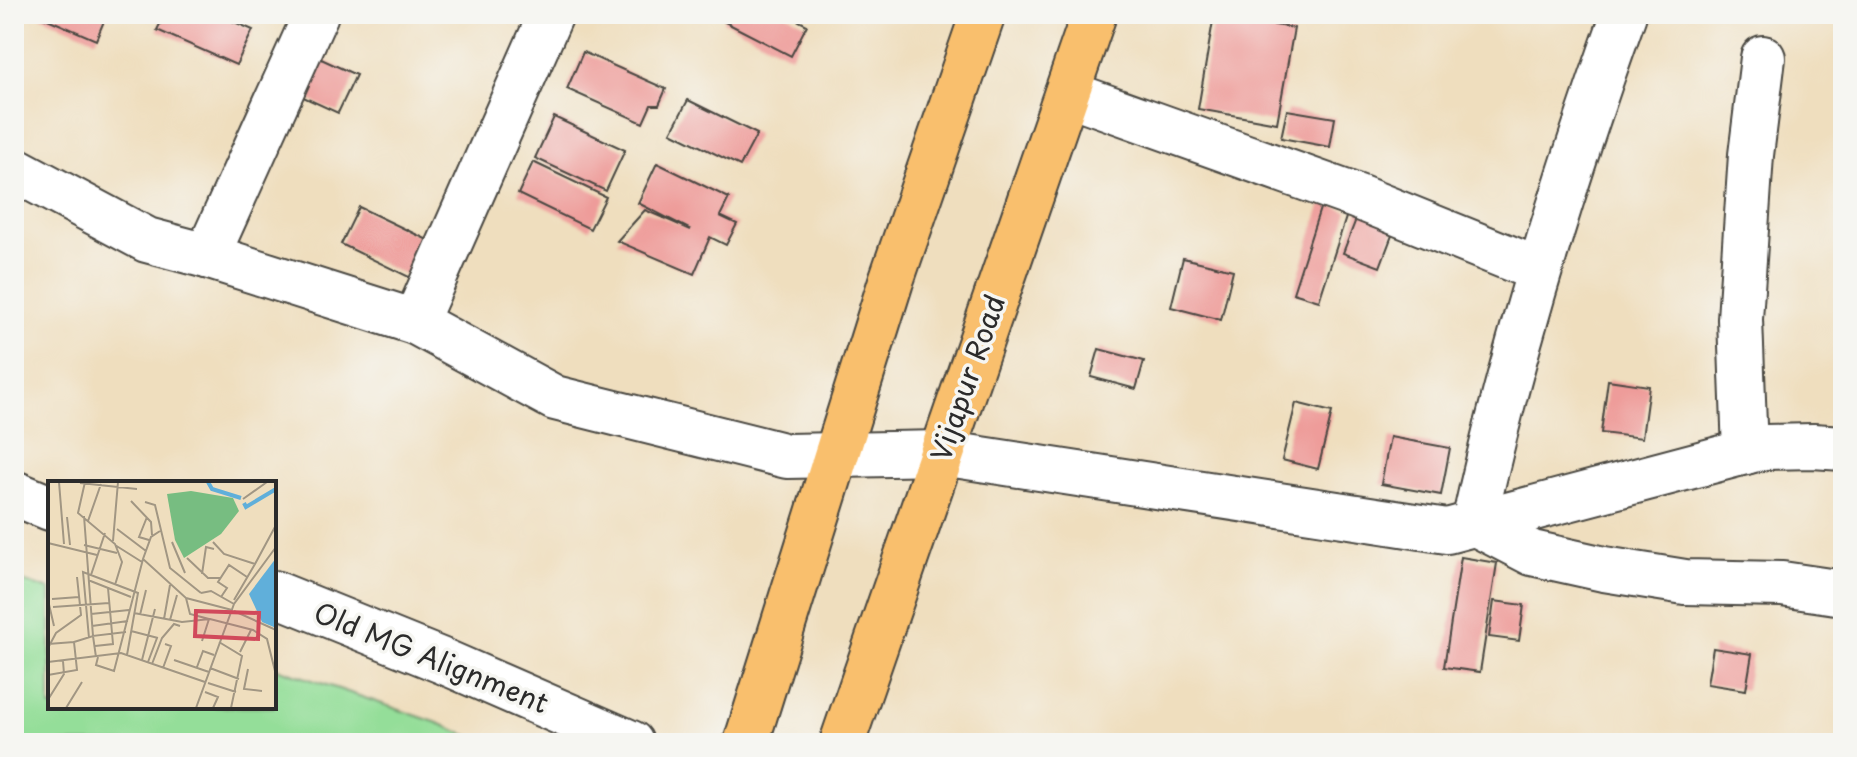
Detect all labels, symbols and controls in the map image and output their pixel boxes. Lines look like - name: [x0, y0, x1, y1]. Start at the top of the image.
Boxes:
- street label: Vijapur Road: [918, 288, 1015, 467]
- inset map: [48, 481, 276, 709]
- street label: Old MG Alignment: [308, 590, 555, 723]

